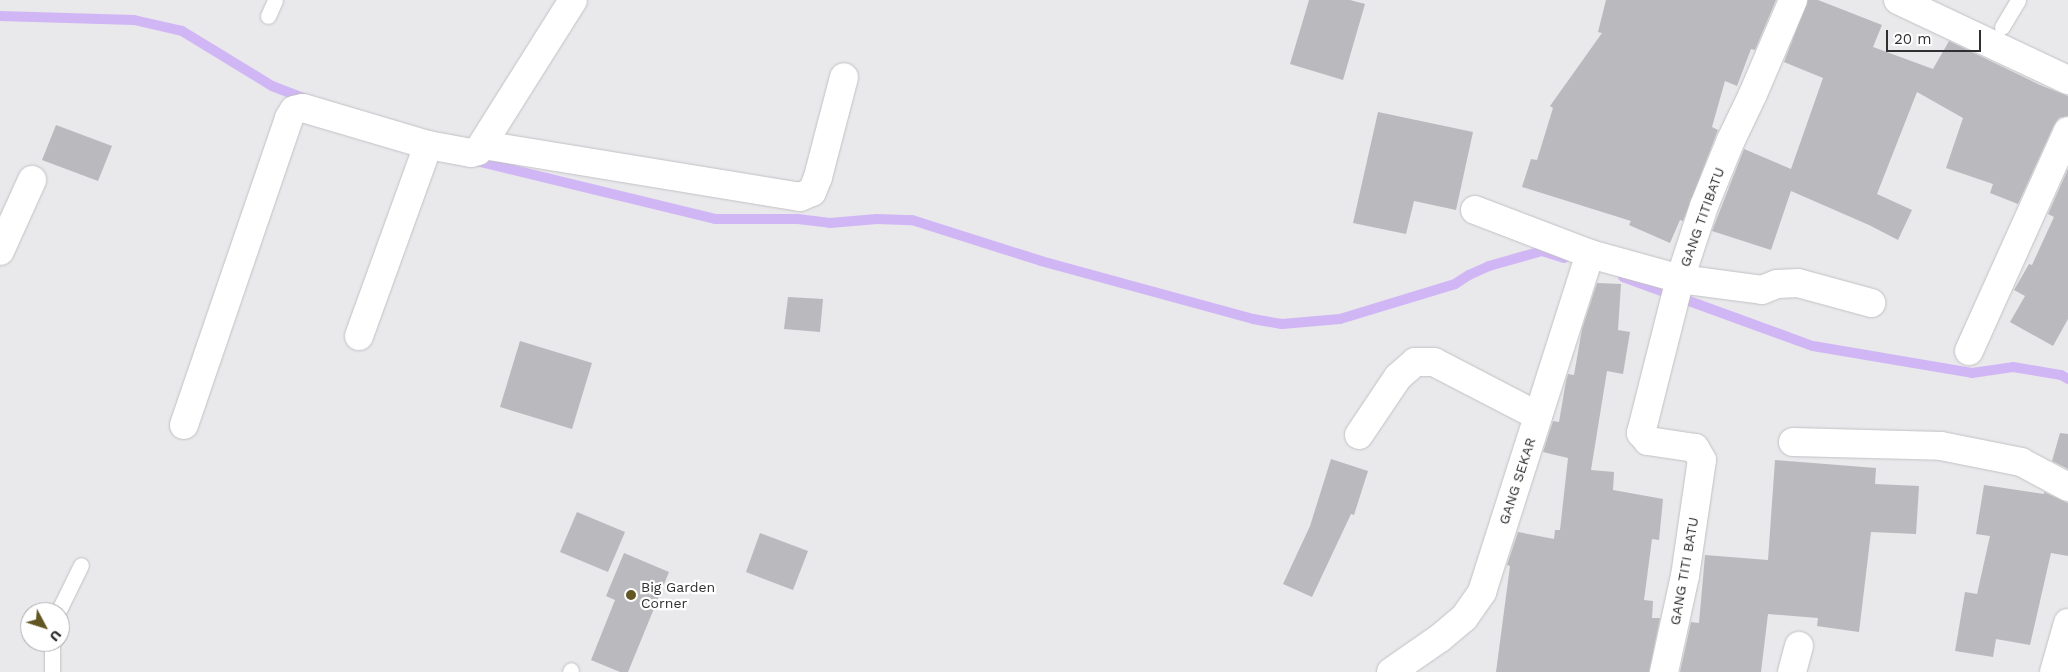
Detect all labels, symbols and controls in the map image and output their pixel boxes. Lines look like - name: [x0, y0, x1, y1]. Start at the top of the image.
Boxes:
- scale bar: [1888, 20, 1983, 52]
- text: 20 m: [1894, 30, 1932, 48]
- street label: GANG TITIBATU: [1676, 165, 1728, 269]
- street label: GANG SEKAR: [1495, 436, 1539, 526]
- street label: GANG TITI BATU: [1666, 515, 1702, 627]
- place label: Big Garden Corner: [641, 579, 715, 612]
- marker: Big Garden Corner: [625, 589, 637, 601]
- north arrow: [20, 602, 70, 652]
- text: U: [46, 627, 65, 645]

